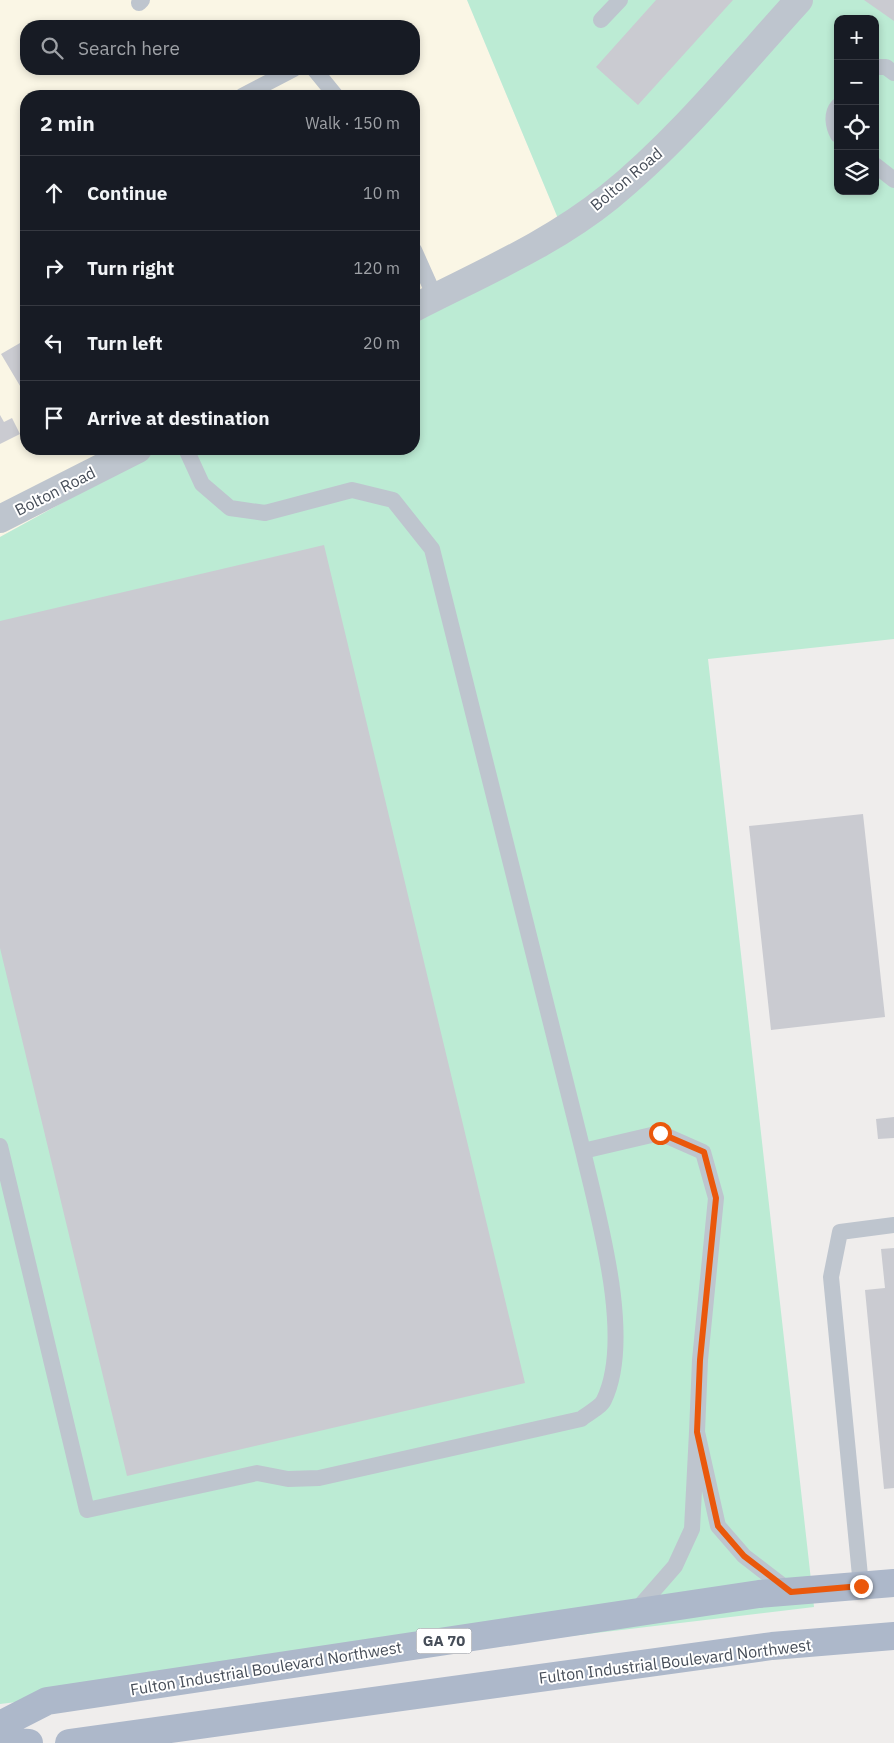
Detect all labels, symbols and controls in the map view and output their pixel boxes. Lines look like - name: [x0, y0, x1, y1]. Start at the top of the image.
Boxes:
- map controls: [834, 15, 879, 195]
- button: +: [834, 15, 879, 60]
- search box: [20, 20, 420, 75]
- icon: search: [38, 34, 66, 62]
- text: Search here: [78, 36, 180, 60]
- button: −: [834, 60, 879, 105]
- button: locate: [834, 105, 879, 150]
- text: 2 min: [40, 109, 95, 137]
- text: Walk · 150 m: [305, 113, 400, 133]
- street label: Bolton Road: [586, 143, 666, 215]
- button: layers: [834, 150, 879, 195]
- icon: ahead: [40, 179, 68, 207]
- text: Continue: [87, 181, 167, 205]
- text: 10 m: [363, 183, 400, 203]
- icon: right: [40, 254, 68, 282]
- text: Turn right: [87, 256, 174, 280]
- text: 120 m: [353, 258, 400, 278]
- icon: left: [40, 329, 68, 357]
- text: Turn left: [87, 331, 163, 355]
- text: 20 m: [363, 333, 400, 353]
- icon: arrive: [40, 404, 68, 432]
- text: Arrive at destination: [87, 406, 270, 430]
- street label: Bolton Road: [11, 462, 99, 520]
- route start: [649, 1122, 672, 1145]
- route end: [850, 1575, 873, 1598]
- road number: GA 70: [416, 1628, 472, 1654]
- street label: Fulton Industrial Boulevard Northwest: [537, 1634, 813, 1688]
- street label: Fulton Industrial Boulevard Northwest: [129, 1637, 403, 1699]

